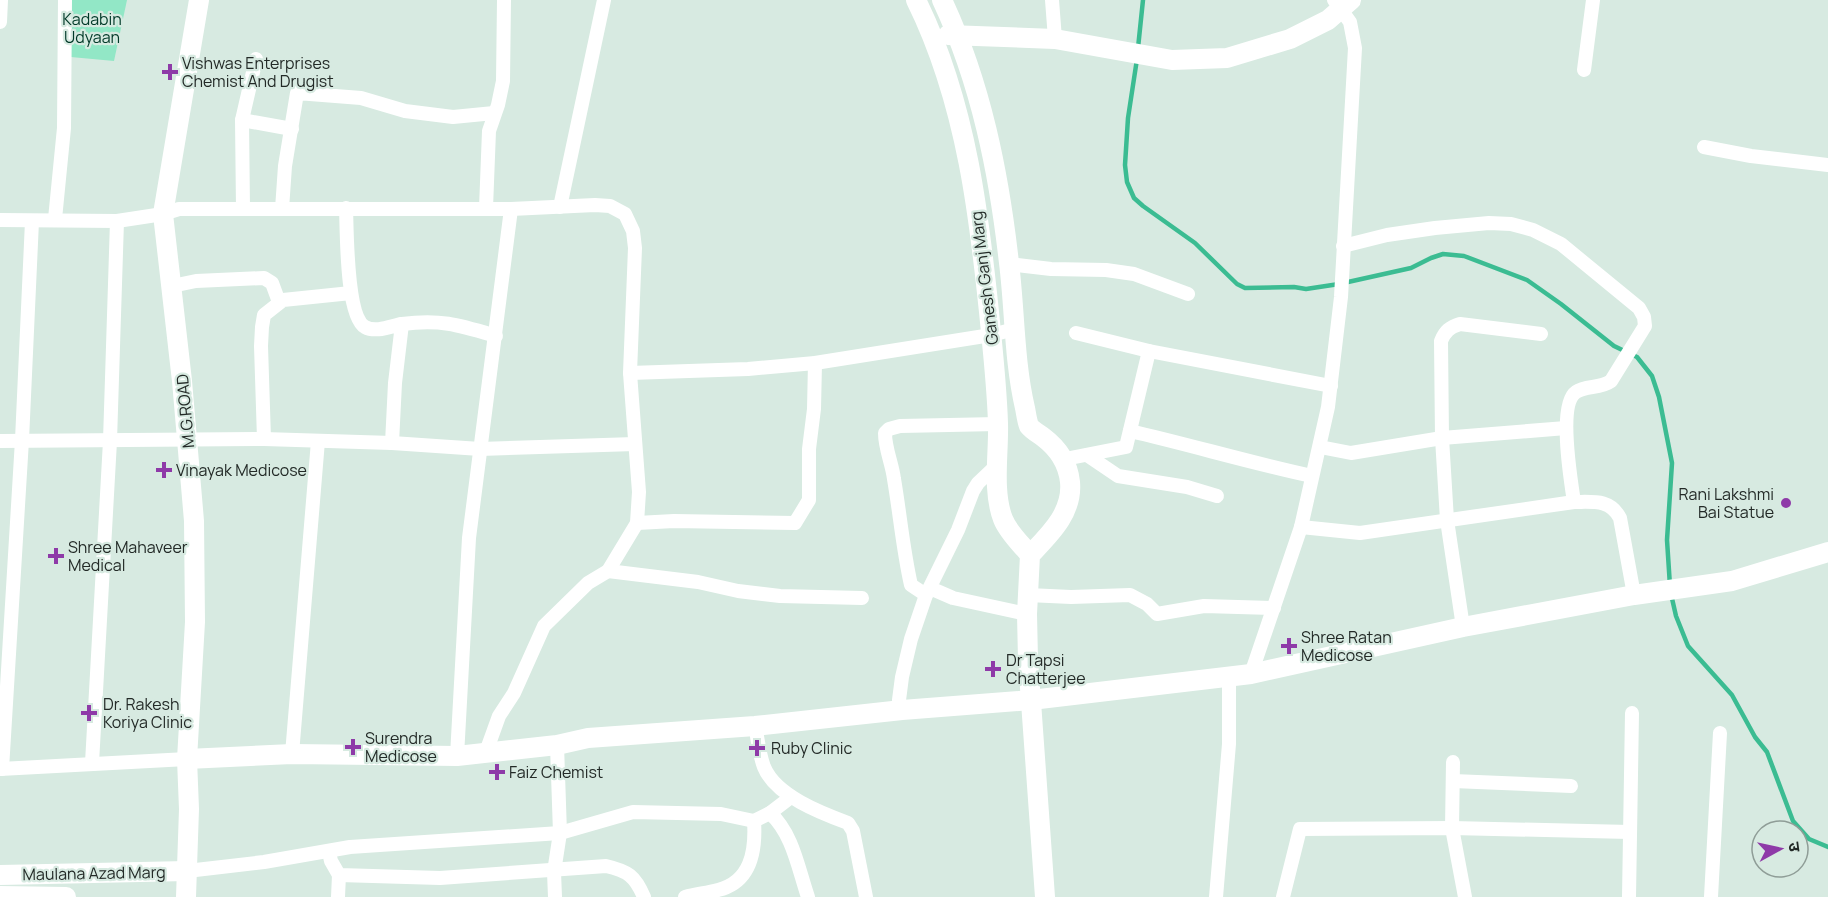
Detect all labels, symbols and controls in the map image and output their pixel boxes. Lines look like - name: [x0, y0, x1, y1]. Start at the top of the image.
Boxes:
- park label: Kadabin Udyaan: [62, 8, 122, 48]
- place label: Vishwas Enterprises Chemist And Drugist: [182, 52, 334, 92]
- marker: Vishwas Enterprises Chemist And Drugist: [163, 65, 177, 79]
- street label: Ganesh Ganj Marg: [965, 210, 1003, 346]
- street label: M.G.ROAD: [171, 373, 199, 449]
- place label: Vinayak Medicose: [176, 459, 307, 481]
- marker: Vinayak Medicose: [157, 463, 171, 477]
- place label: Rani Lakshmi Bai Statue: [1679, 483, 1774, 523]
- marker: Rani Lakshmi Bai Statue: [1779, 496, 1793, 510]
- place label: Shree Mahaveer Medical: [68, 536, 188, 576]
- marker: Shree Mahaveer Medical: [49, 549, 63, 563]
- place label: Shree Ratan Medicose: [1301, 626, 1392, 666]
- marker: Shree Ratan Medicose: [1282, 639, 1296, 653]
- place label: Dr Tapsi Chatterjee: [1006, 649, 1086, 689]
- marker: Dr Tapsi Chatterjee: [984, 660, 1002, 678]
- place label: Dr. Rakesh Koriya Clinic: [103, 693, 192, 733]
- marker: Dr. Rakesh Koriya Clinic: [80, 704, 98, 722]
- place label: Surendra Medicose: [365, 727, 437, 767]
- place label: Ruby Clinic: [771, 737, 852, 759]
- marker: Ruby Clinic: [748, 739, 766, 757]
- marker: Surendra Medicose: [346, 740, 360, 754]
- place label: Faiz Chemist: [509, 761, 603, 783]
- marker: Faiz Chemist: [490, 765, 504, 779]
- north arrow: [1750, 819, 1810, 879]
- text: उ: [1783, 841, 1806, 854]
- street label: Maulana Azad Marg: [22, 861, 166, 885]

